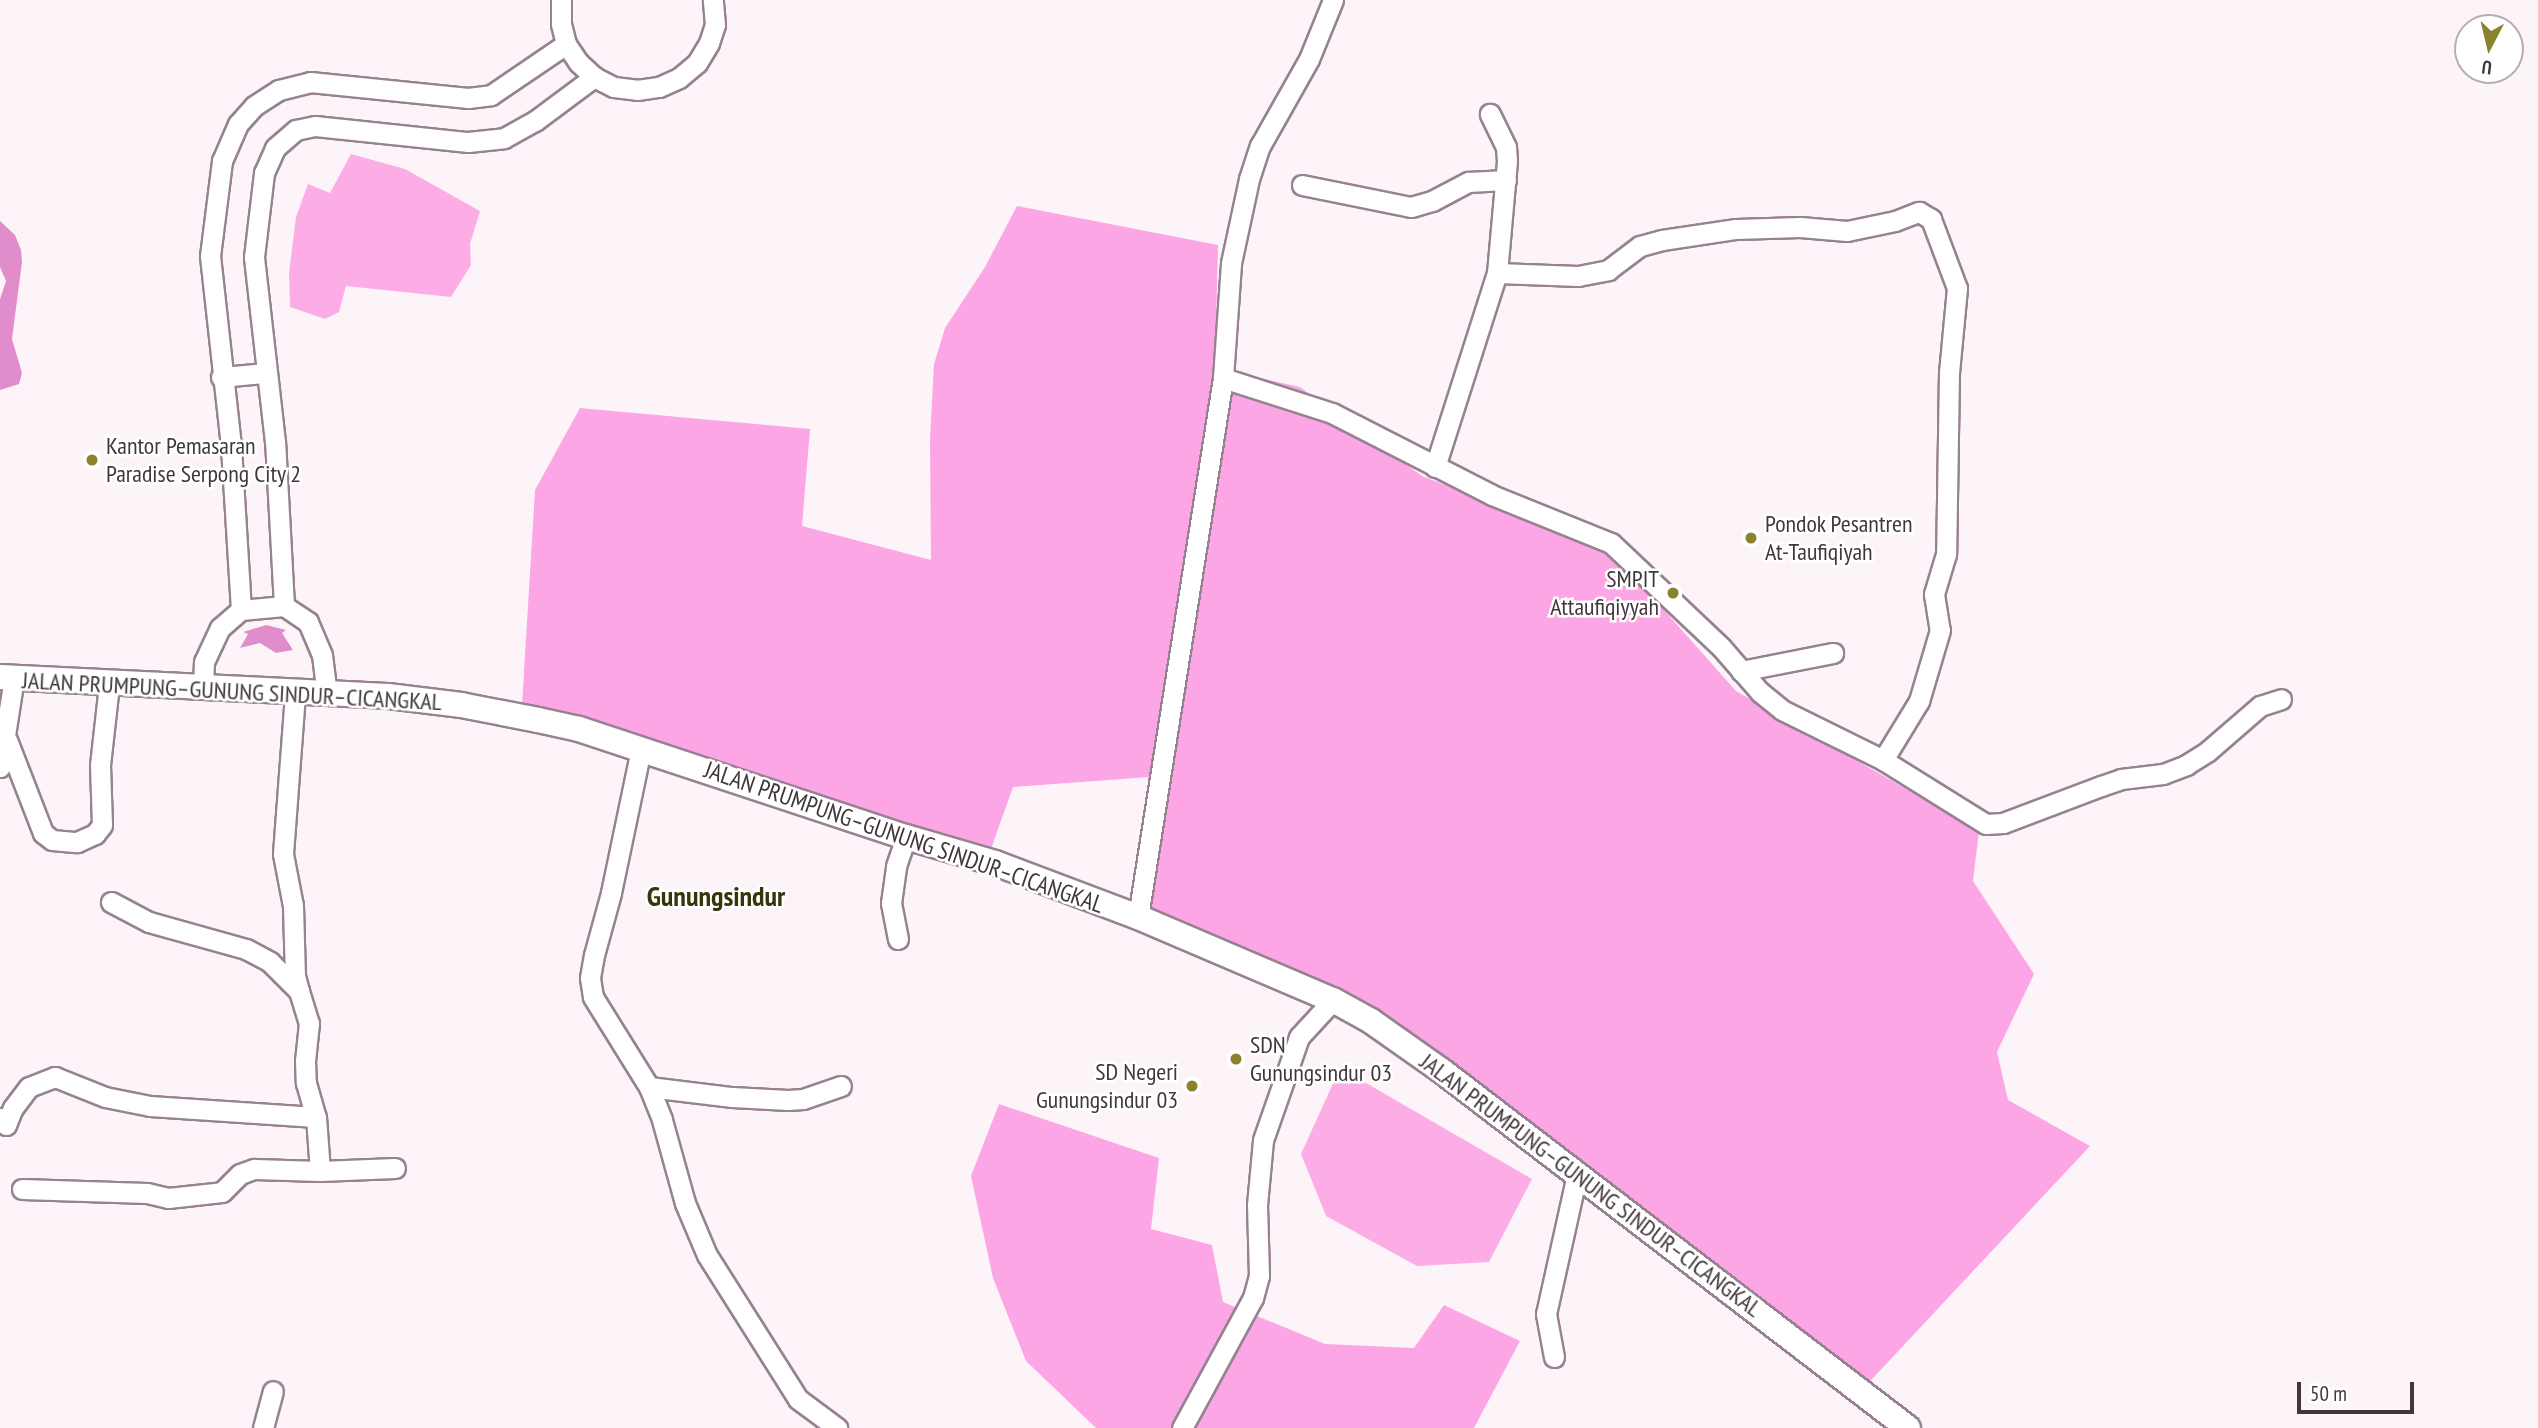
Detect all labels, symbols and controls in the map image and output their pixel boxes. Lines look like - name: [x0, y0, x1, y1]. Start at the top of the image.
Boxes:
- north arrow: [2454, 14, 2524, 84]
- text: U: [2480, 55, 2493, 80]
- place label: Kantor Pemasaran Paradise Serpong City 2: [106, 432, 302, 488]
- marker: Kantor Pemasaran Paradise Serpong City 2: [84, 452, 100, 468]
- place label: Pondok Pesantren At-Taufiqiyah: [1765, 510, 1913, 566]
- marker: Pondok Pesantren At-Taufiqiyah: [1743, 530, 1759, 546]
- place label: SMPIT Attaufiqiyyah: [1550, 565, 1659, 621]
- marker: SMPIT Attaufiqiyyah: [1665, 585, 1681, 601]
- street label: JALAN PRUMPUNG–GUNUNG SINDUR–CICANGKAL: [22, 666, 442, 716]
- street label: JALAN PRUMPUNG–GUNUNG SINDUR–CICANGKAL: [701, 755, 1107, 919]
- district label: Gunungsindur: [647, 879, 785, 913]
- place label: SDN Gunungsindur 03: [1250, 1031, 1392, 1087]
- street label: JALAN PRUMPUNG–GUNUNG SINDUR–CICANGKAL: [1415, 1047, 1767, 1323]
- marker: SDN Gunungsindur 03: [1228, 1051, 1244, 1067]
- place label: SD Negeri Gunungsindur 03: [1036, 1058, 1178, 1114]
- marker: SD Negeri Gunungsindur 03: [1184, 1078, 1200, 1094]
- scale bar: [2300, 1368, 2417, 1412]
- text: 50 m: [2310, 1380, 2347, 1407]

